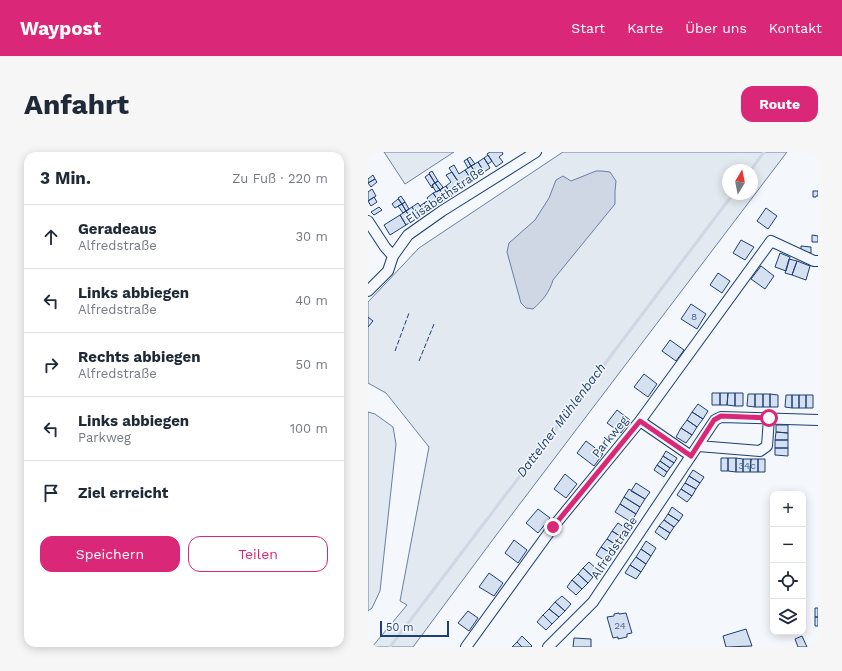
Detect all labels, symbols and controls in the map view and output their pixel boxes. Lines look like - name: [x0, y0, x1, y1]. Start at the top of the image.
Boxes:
- text: Waypost: [20, 17, 101, 40]
- text: Start: [571, 20, 605, 36]
- text: Karte: [627, 20, 663, 36]
- text: Über uns: [685, 20, 747, 36]
- text: Kontakt: [769, 20, 822, 36]
- button: Route: [741, 86, 818, 122]
- text: Anfahrt: [24, 88, 129, 121]
- street label: Elisabethstraße: [403, 164, 487, 226]
- north arrow: [722, 164, 758, 200]
- text: 3 Min.: [40, 168, 91, 188]
- text: Zu Fuß · 220 m: [232, 171, 328, 186]
- text: Geradeaus: [78, 220, 157, 238]
- icon: ahead: [40, 226, 62, 248]
- text: 30 m: [296, 229, 328, 244]
- text: Alfredstraße: [78, 238, 157, 253]
- text: Links abbiegen: [78, 284, 189, 302]
- icon: left: [40, 290, 62, 312]
- text: 40 m: [295, 293, 328, 308]
- text: Alfredstraße: [78, 302, 157, 317]
- house number: 8: [691, 311, 697, 322]
- text: Rechts abbiegen: [78, 348, 200, 366]
- icon: right: [40, 354, 62, 376]
- text: 50 m: [296, 357, 328, 372]
- water label: Dattelner Mühlenbach: [513, 360, 609, 480]
- text: Alfredstraße: [78, 366, 157, 381]
- route start: [760, 409, 778, 427]
- text: Links abbiegen: [78, 412, 189, 430]
- street label: Parkweg: [589, 413, 631, 460]
- icon: left: [40, 418, 62, 440]
- text: 100 m: [290, 421, 328, 436]
- text: Parkweg: [78, 430, 131, 445]
- house number: 34c: [738, 460, 756, 471]
- icon: arrive: [40, 482, 62, 504]
- text: Ziel erreicht: [78, 484, 168, 502]
- map controls: [770, 491, 806, 635]
- button: +: [770, 491, 806, 527]
- street label: Alfredstraße: [588, 514, 640, 582]
- route end: [544, 518, 562, 536]
- button: −: [770, 527, 806, 563]
- button: Speichern: [40, 536, 180, 572]
- button: Teilen: [188, 536, 328, 572]
- button: locate: [770, 563, 806, 599]
- button: layers: [770, 599, 806, 635]
- scale bar: [380, 619, 449, 638]
- house number: 24: [614, 620, 626, 631]
- text: 50 m: [386, 621, 413, 634]

